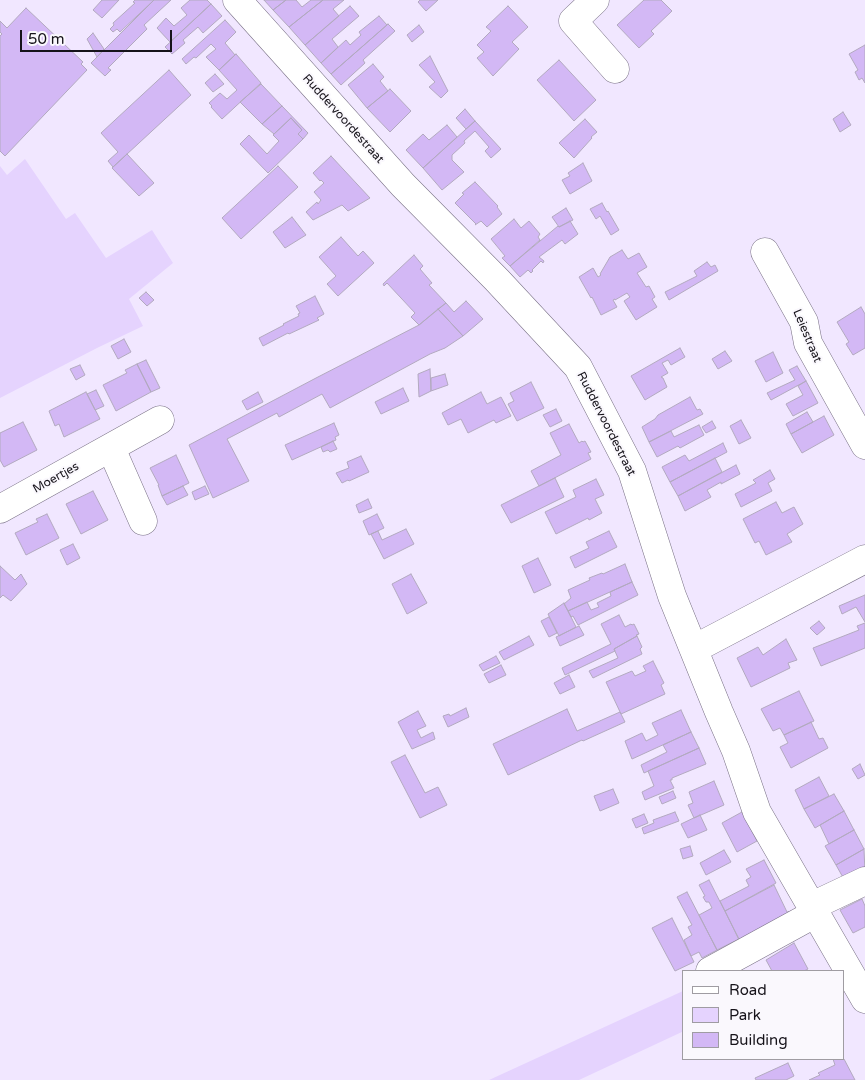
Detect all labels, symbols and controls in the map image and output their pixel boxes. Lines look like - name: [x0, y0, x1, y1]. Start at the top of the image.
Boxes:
- scale bar: [22, 20, 175, 52]
- text: 50 m: [28, 30, 65, 48]
- street label: Ruddervoordestraat: [299, 72, 387, 166]
- street label: Leiestraat: [789, 307, 825, 365]
- street label: Ruddervoordestraat: [574, 370, 638, 478]
- street label: Moertjes: [31, 460, 81, 496]
- legend: [682, 970, 845, 1060]
- text: Road: [729, 981, 767, 999]
- text: Park: [729, 1006, 761, 1024]
- text: Building: [729, 1031, 788, 1049]

